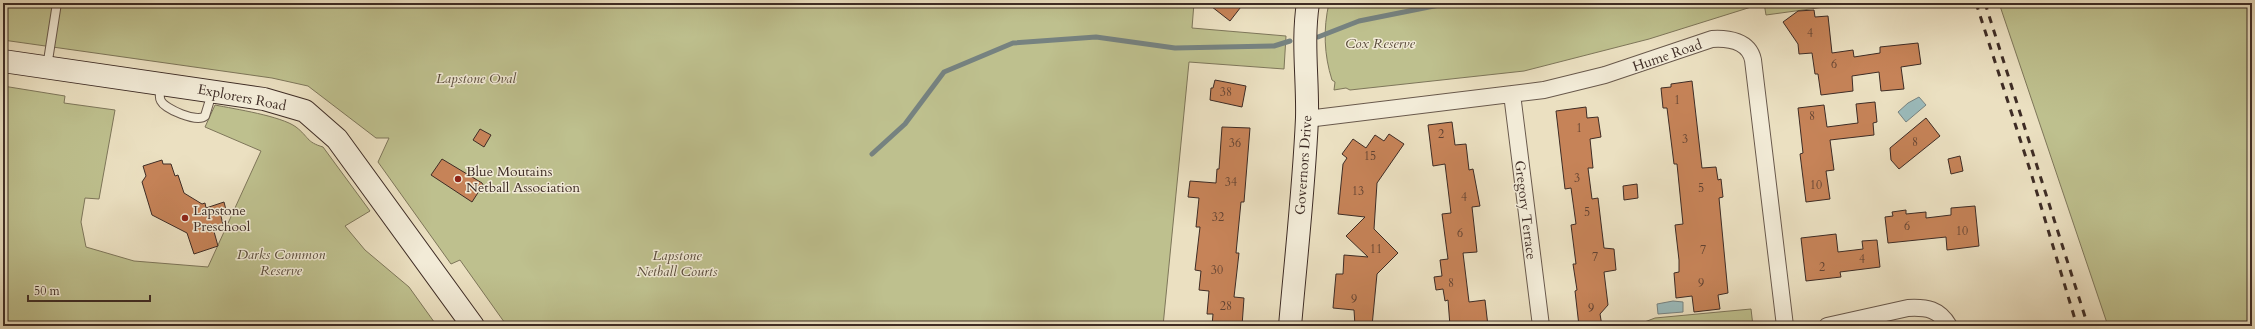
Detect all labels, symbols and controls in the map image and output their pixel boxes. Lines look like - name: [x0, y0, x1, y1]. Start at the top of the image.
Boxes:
- house number: 4: [1807, 25, 1813, 41]
- park label: Cox Reserve: [1345, 34, 1415, 53]
- street label: Hume Road: [1630, 35, 1705, 76]
- house number: 6: [1831, 56, 1837, 72]
- park label: Lapstone Oval: [436, 69, 517, 88]
- street label: Explorers Road: [196, 80, 288, 116]
- house number: 38: [1220, 84, 1232, 100]
- house number: 1: [1674, 92, 1680, 108]
- house number: 8: [1809, 108, 1815, 124]
- street label: Governors Drive: [1291, 114, 1316, 216]
- house number: 1: [1576, 120, 1582, 136]
- house number: 2: [1438, 126, 1444, 142]
- house number: 3: [1682, 131, 1688, 147]
- house number: 8: [1912, 134, 1918, 150]
- house number: 36: [1229, 135, 1241, 151]
- house number: 15: [1364, 148, 1376, 164]
- street label: Gregory Terrace: [1510, 159, 1541, 261]
- place label: Blue Moutains Netball Association: [466, 162, 580, 197]
- house number: 3: [1574, 170, 1580, 186]
- marker: Blue Moutains Netball Association: [453, 174, 463, 184]
- house number: 34: [1225, 174, 1237, 190]
- house number: 10: [1810, 177, 1822, 193]
- house number: 5: [1698, 180, 1704, 196]
- house number: 13: [1352, 183, 1364, 199]
- house number: 4: [1461, 189, 1467, 205]
- place label: Lapstone Preschool: [193, 201, 251, 236]
- house number: 5: [1584, 204, 1590, 220]
- house number: 32: [1212, 209, 1224, 225]
- marker: Lapstone Preschool: [180, 213, 190, 223]
- house number: 6: [1904, 218, 1910, 234]
- house number: 10: [1956, 223, 1968, 239]
- house number: 6: [1457, 225, 1463, 241]
- house number: 11: [1370, 241, 1382, 257]
- house number: 7: [1700, 242, 1706, 258]
- park label: Darks Common Reserve: [237, 245, 325, 280]
- park label: Lapstone Netball Courts: [636, 246, 718, 281]
- house number: 7: [1592, 249, 1598, 265]
- house number: 4: [1859, 251, 1865, 267]
- house number: 2: [1819, 259, 1825, 275]
- house number: 30: [1211, 262, 1223, 278]
- house number: 8: [1448, 275, 1454, 291]
- house number: 9: [1698, 275, 1704, 291]
- scale bar: [28, 277, 150, 303]
- text: 50 m: [34, 283, 61, 299]
- house number: 9: [1351, 291, 1357, 307]
- house number: 28: [1220, 298, 1232, 314]
- house number: 9: [1588, 300, 1594, 316]

